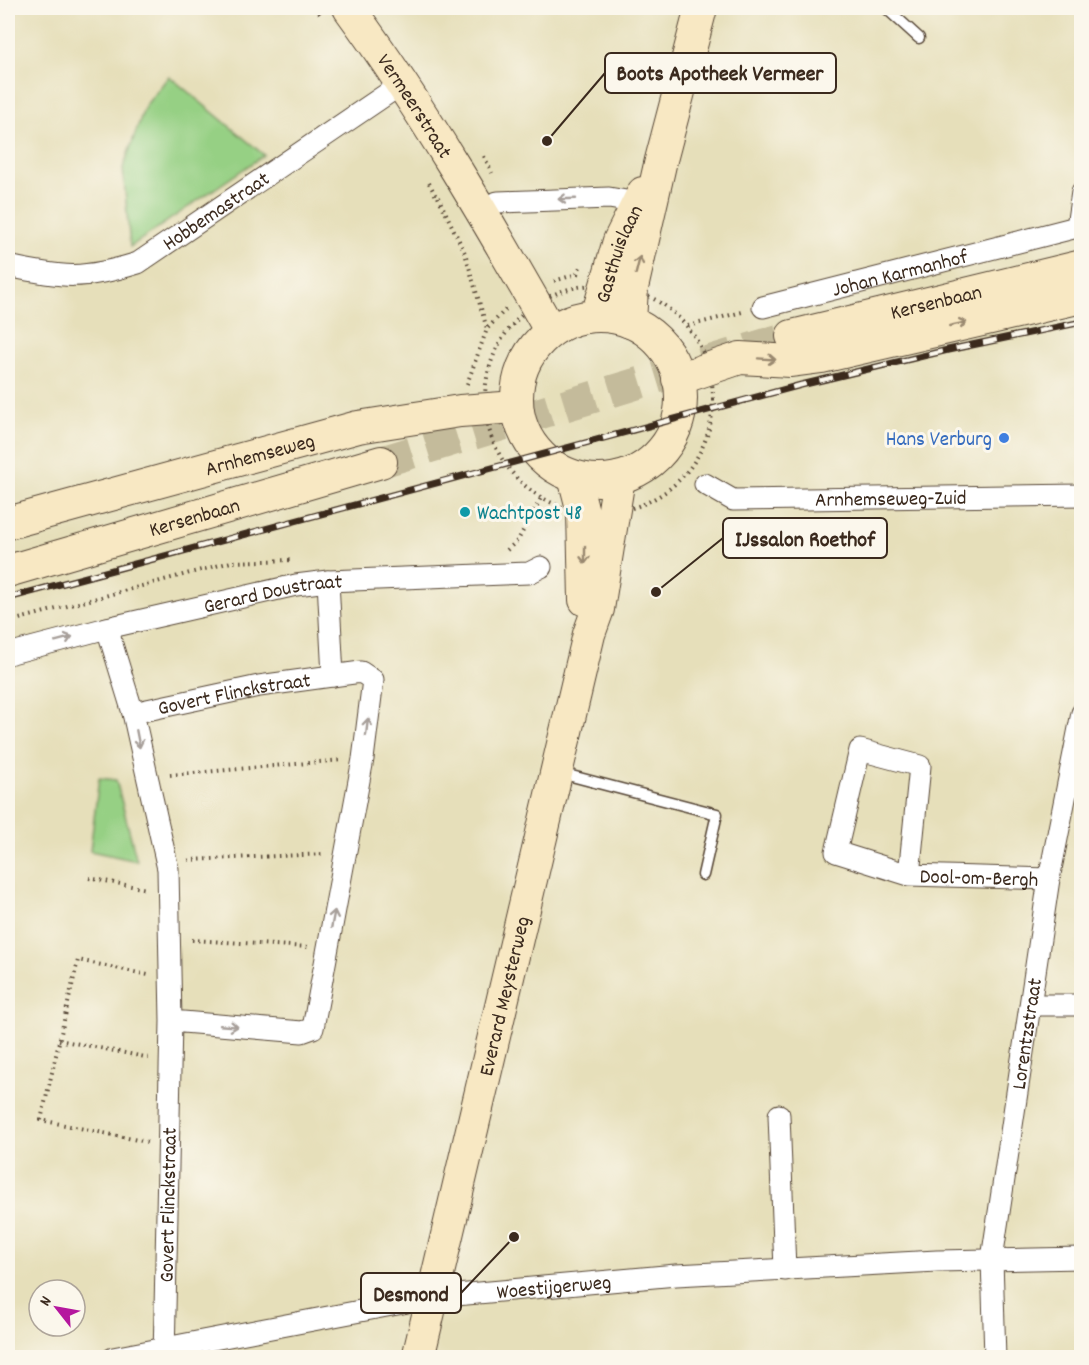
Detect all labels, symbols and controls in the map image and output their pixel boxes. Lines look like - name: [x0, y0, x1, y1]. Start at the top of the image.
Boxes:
- street label: Vermeerstraat: [368, 49, 458, 166]
- callout: Boots Apotheek Vermeer: [605, 53, 836, 93]
- text: Boots Apotheek Vermeer: [616, 60, 824, 91]
- street label: Hobbemastraat: [158, 165, 277, 260]
- one-way arrow: [557, 194, 577, 205]
- street label: Gasthuislaan: [590, 201, 653, 307]
- street label: Johan Karmanhof: [829, 243, 972, 307]
- one-way arrow: [633, 255, 645, 274]
- street label: Kersenbaan: [888, 279, 985, 330]
- one-way arrow: [948, 317, 967, 329]
- one-way arrow: [756, 354, 776, 365]
- place label: Hans Verburg: [886, 426, 992, 456]
- street label: Arnhemseweg: [202, 428, 319, 486]
- marker: Hans Verburg: [997, 431, 1011, 445]
- street label: Arnhemseweg-Zuid: [815, 485, 967, 517]
- street label: Kersenbaan: [146, 492, 244, 547]
- place label: Wachtpost 48: [477, 500, 582, 530]
- marker: Wachtpost 48: [458, 505, 472, 519]
- callout: IJssalon Roethof: [723, 518, 887, 558]
- text: IJssalon Roethof: [735, 526, 876, 557]
- one-way arrow: [579, 544, 591, 564]
- street label: Gerard Doustraat: [201, 568, 343, 624]
- one-way arrow: [54, 633, 73, 644]
- street label: Govert Flinckstraat: [155, 667, 313, 725]
- one-way arrow: [362, 718, 373, 738]
- one-way arrow: [133, 729, 144, 749]
- street label: Dool-om-Bergh: [919, 863, 1039, 897]
- one-way arrow: [328, 910, 339, 930]
- street label: Everard Meysterweg: [473, 914, 540, 1080]
- street label: Lorentzstraat: [1006, 976, 1052, 1092]
- one-way arrow: [219, 1021, 239, 1032]
- street label: Govert Flinckstraat: [154, 1127, 187, 1283]
- street label: Woestijgerweg: [495, 1269, 613, 1309]
- callout: Desmond: [361, 1273, 461, 1313]
- north arrow: [27, 1278, 87, 1338]
- text: Desmond: [373, 1281, 449, 1312]
- text: N: [34, 1292, 58, 1311]

